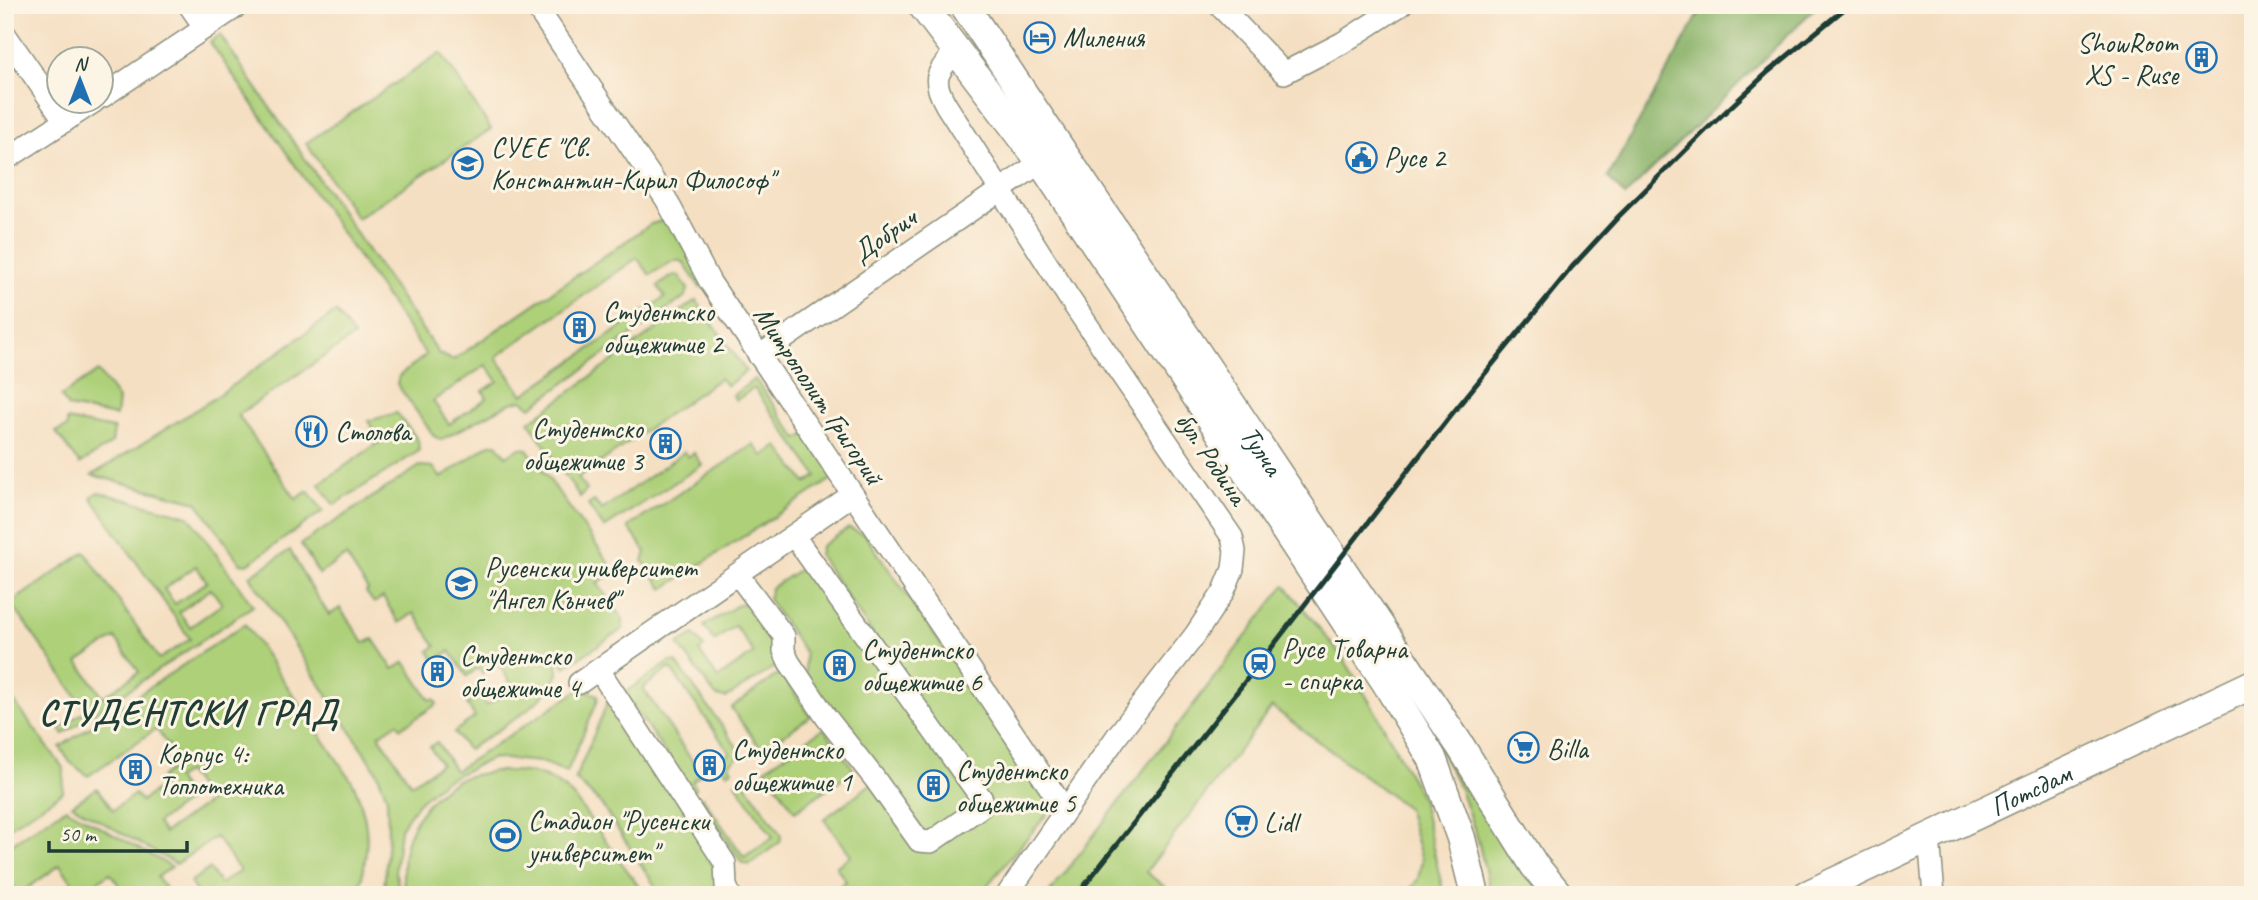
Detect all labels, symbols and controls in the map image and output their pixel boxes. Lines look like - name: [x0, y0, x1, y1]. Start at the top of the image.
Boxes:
- hotel icon: Миления: [1023, 20, 1057, 54]
- place label: Миления: [1063, 20, 1145, 55]
- place label: ShowRoom XS - Ruse: [2077, 25, 2180, 92]
- building icon: ShowRoom XS - Ruse: [2184, 41, 2218, 75]
- north arrow: [46, 46, 116, 116]
- text: N: [74, 52, 89, 76]
- place label: СУЕЕ "Св. Константин-Кирил Философ": [491, 130, 780, 197]
- public building icon: Русе 2: [1344, 140, 1378, 174]
- place label: Русе 2: [1384, 140, 1448, 175]
- school or university icon: СУЕЕ "Св. Константин-Кирил Философ": [451, 146, 485, 180]
- street label: Добрич: [845, 199, 925, 270]
- place label: Студентско общежитие 2: [603, 294, 725, 361]
- street label: Митрополит Григорий: [746, 299, 893, 492]
- building icon: Студентско общежитие 2: [563, 310, 597, 344]
- street label: бул. Родина: [1168, 405, 1257, 513]
- place label: Студентско общежитие 3: [523, 411, 645, 478]
- restaurant icon: Столова: [295, 414, 329, 448]
- place label: Столова: [335, 414, 413, 449]
- street label: Тулча: [1233, 419, 1292, 483]
- building icon: Студентско общежитие 3: [649, 427, 683, 461]
- place label: Русенски университет "Ангел Кънчев": [485, 550, 698, 617]
- school or university icon: Русенски университет "Ангел Кънчев": [445, 566, 479, 600]
- place label: Русе Товарна - спирка: [1282, 631, 1409, 698]
- place label: Студентско общежитие 6: [862, 632, 983, 699]
- place label: Студентско общежитие 4: [460, 638, 582, 705]
- station icon: Русе Товарна - спирка: [1242, 647, 1276, 681]
- building icon: Студентско общежитие 6: [822, 648, 856, 682]
- building icon: Студентско общежитие 4: [420, 654, 454, 688]
- district label: СТУДЕНТСКИ ГРАД: [39, 690, 340, 735]
- supermarket icon: Billa: [1507, 731, 1541, 765]
- place label: Billa: [1547, 731, 1590, 766]
- place label: Студентско общежитие 1: [732, 732, 853, 799]
- place label: Корпус 4: Топлотехника: [158, 736, 285, 803]
- building icon: Студентско общежитие 1: [692, 748, 726, 782]
- building icon: Корпус 4: Топлотехника: [118, 752, 152, 786]
- place label: Студентско общежитие 5: [956, 753, 1077, 820]
- street label: Потсдам: [1984, 755, 2078, 824]
- building icon: Студентско общежитие 5: [916, 769, 950, 803]
- place label: Стадион "Русенски университет": [526, 803, 712, 870]
- supermarket icon: Lidl: [1224, 805, 1258, 839]
- place label: Lidl: [1264, 805, 1302, 840]
- scale bar: [49, 809, 187, 853]
- sports icon: Стадион "Русенски университет": [488, 819, 522, 853]
- text: 50 m: [60, 821, 98, 847]

